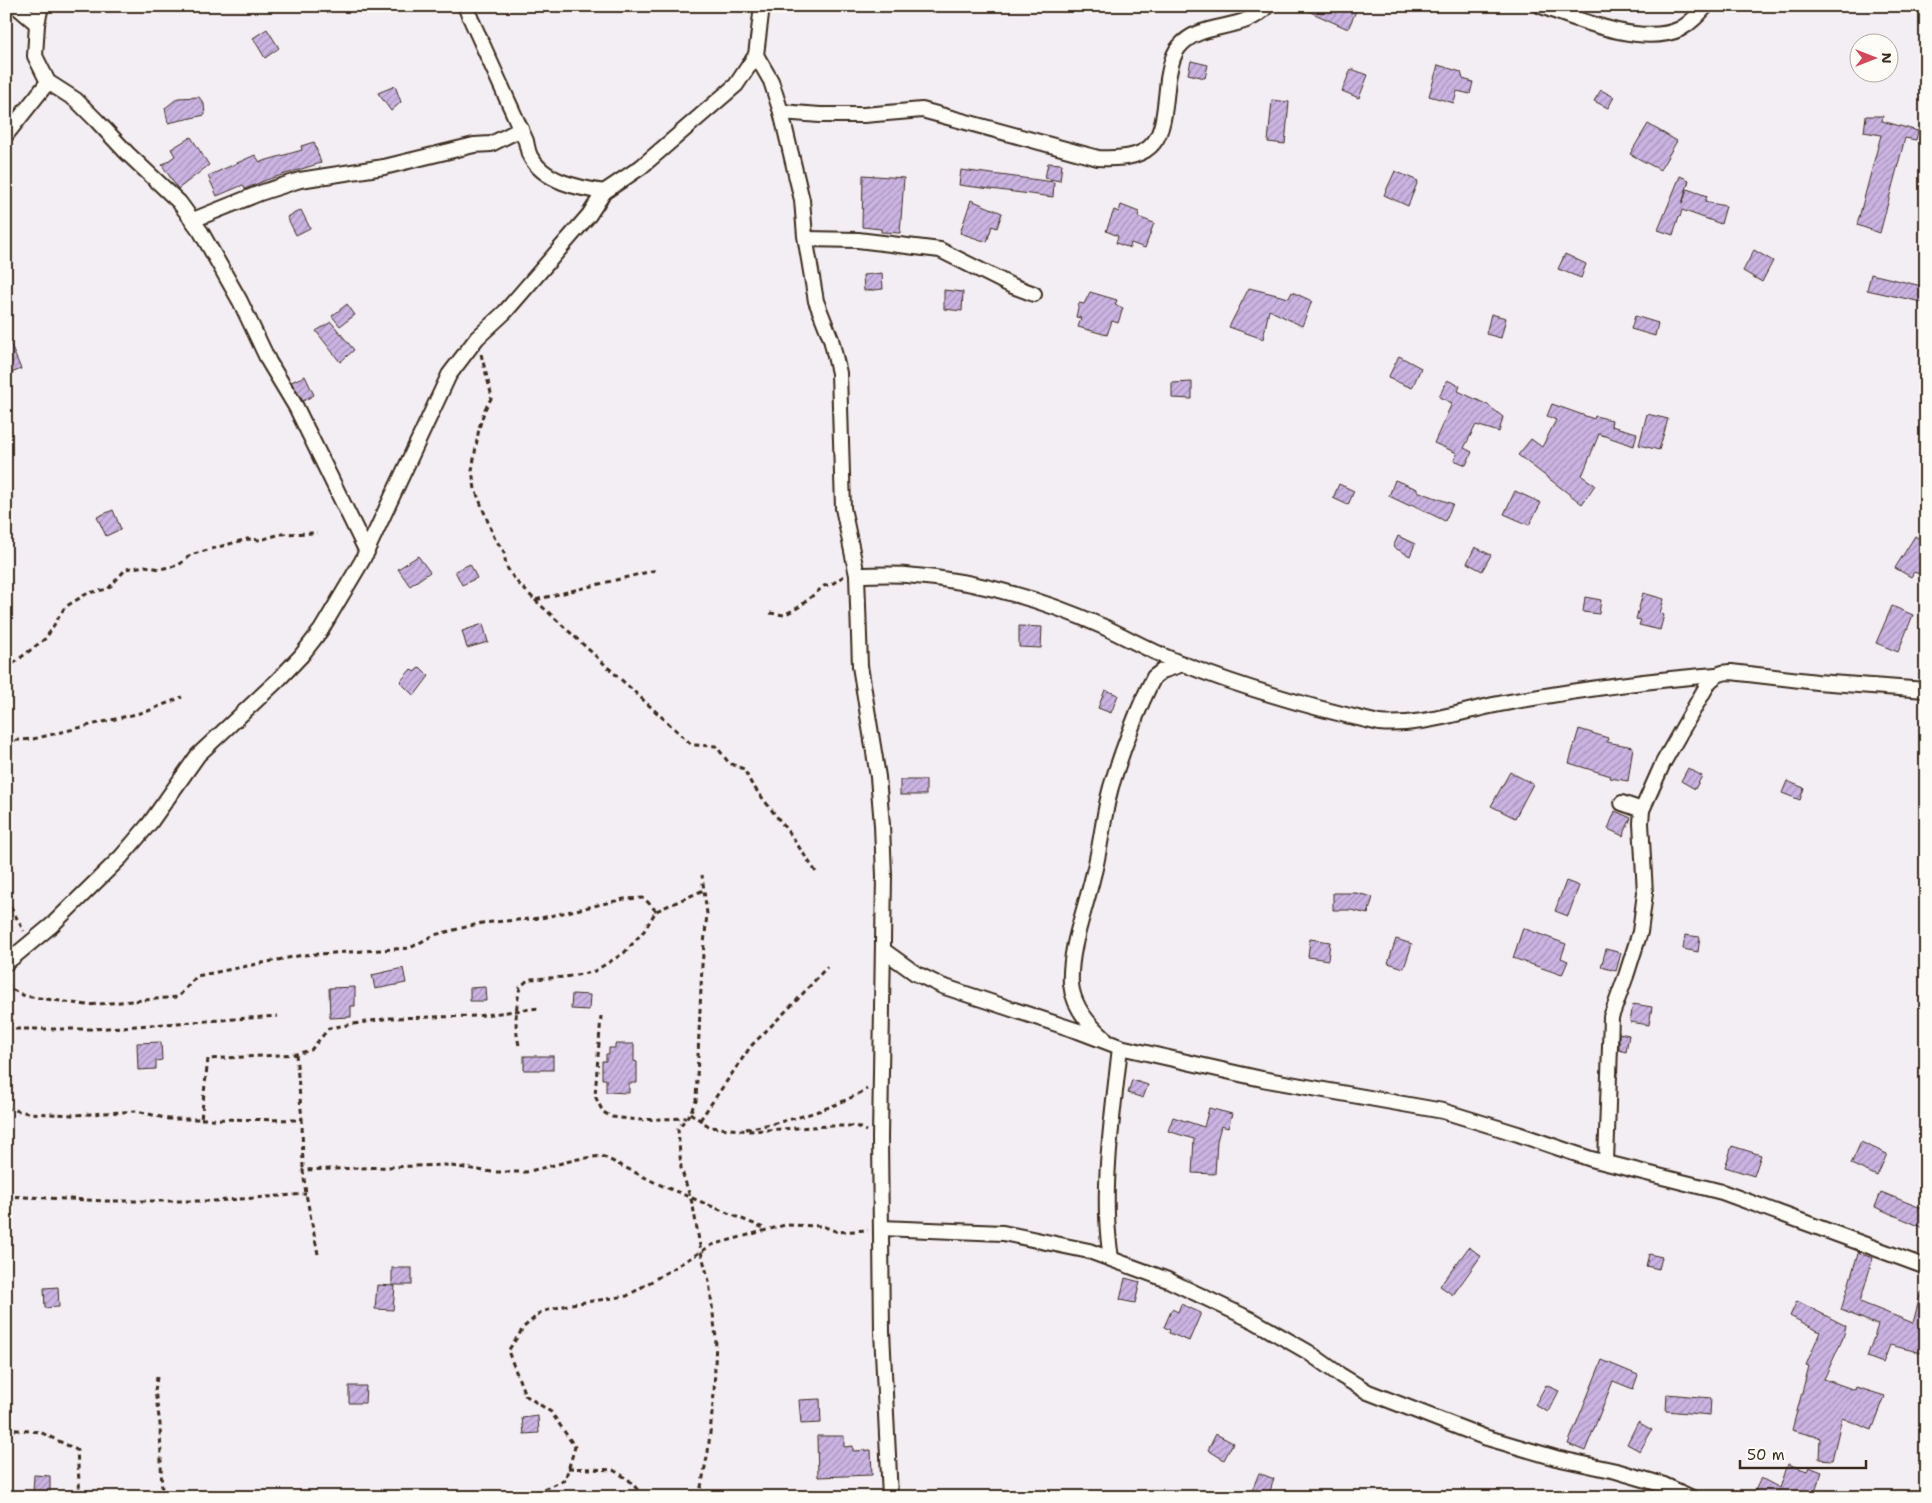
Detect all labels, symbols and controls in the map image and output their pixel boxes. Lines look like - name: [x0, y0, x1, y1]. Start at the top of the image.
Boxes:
- north arrow: [1850, 32, 1900, 82]
- text: N: [1878, 52, 1896, 64]
- scale bar: [1740, 1438, 1866, 1470]
- text: 50 m: [1747, 1445, 1785, 1465]

